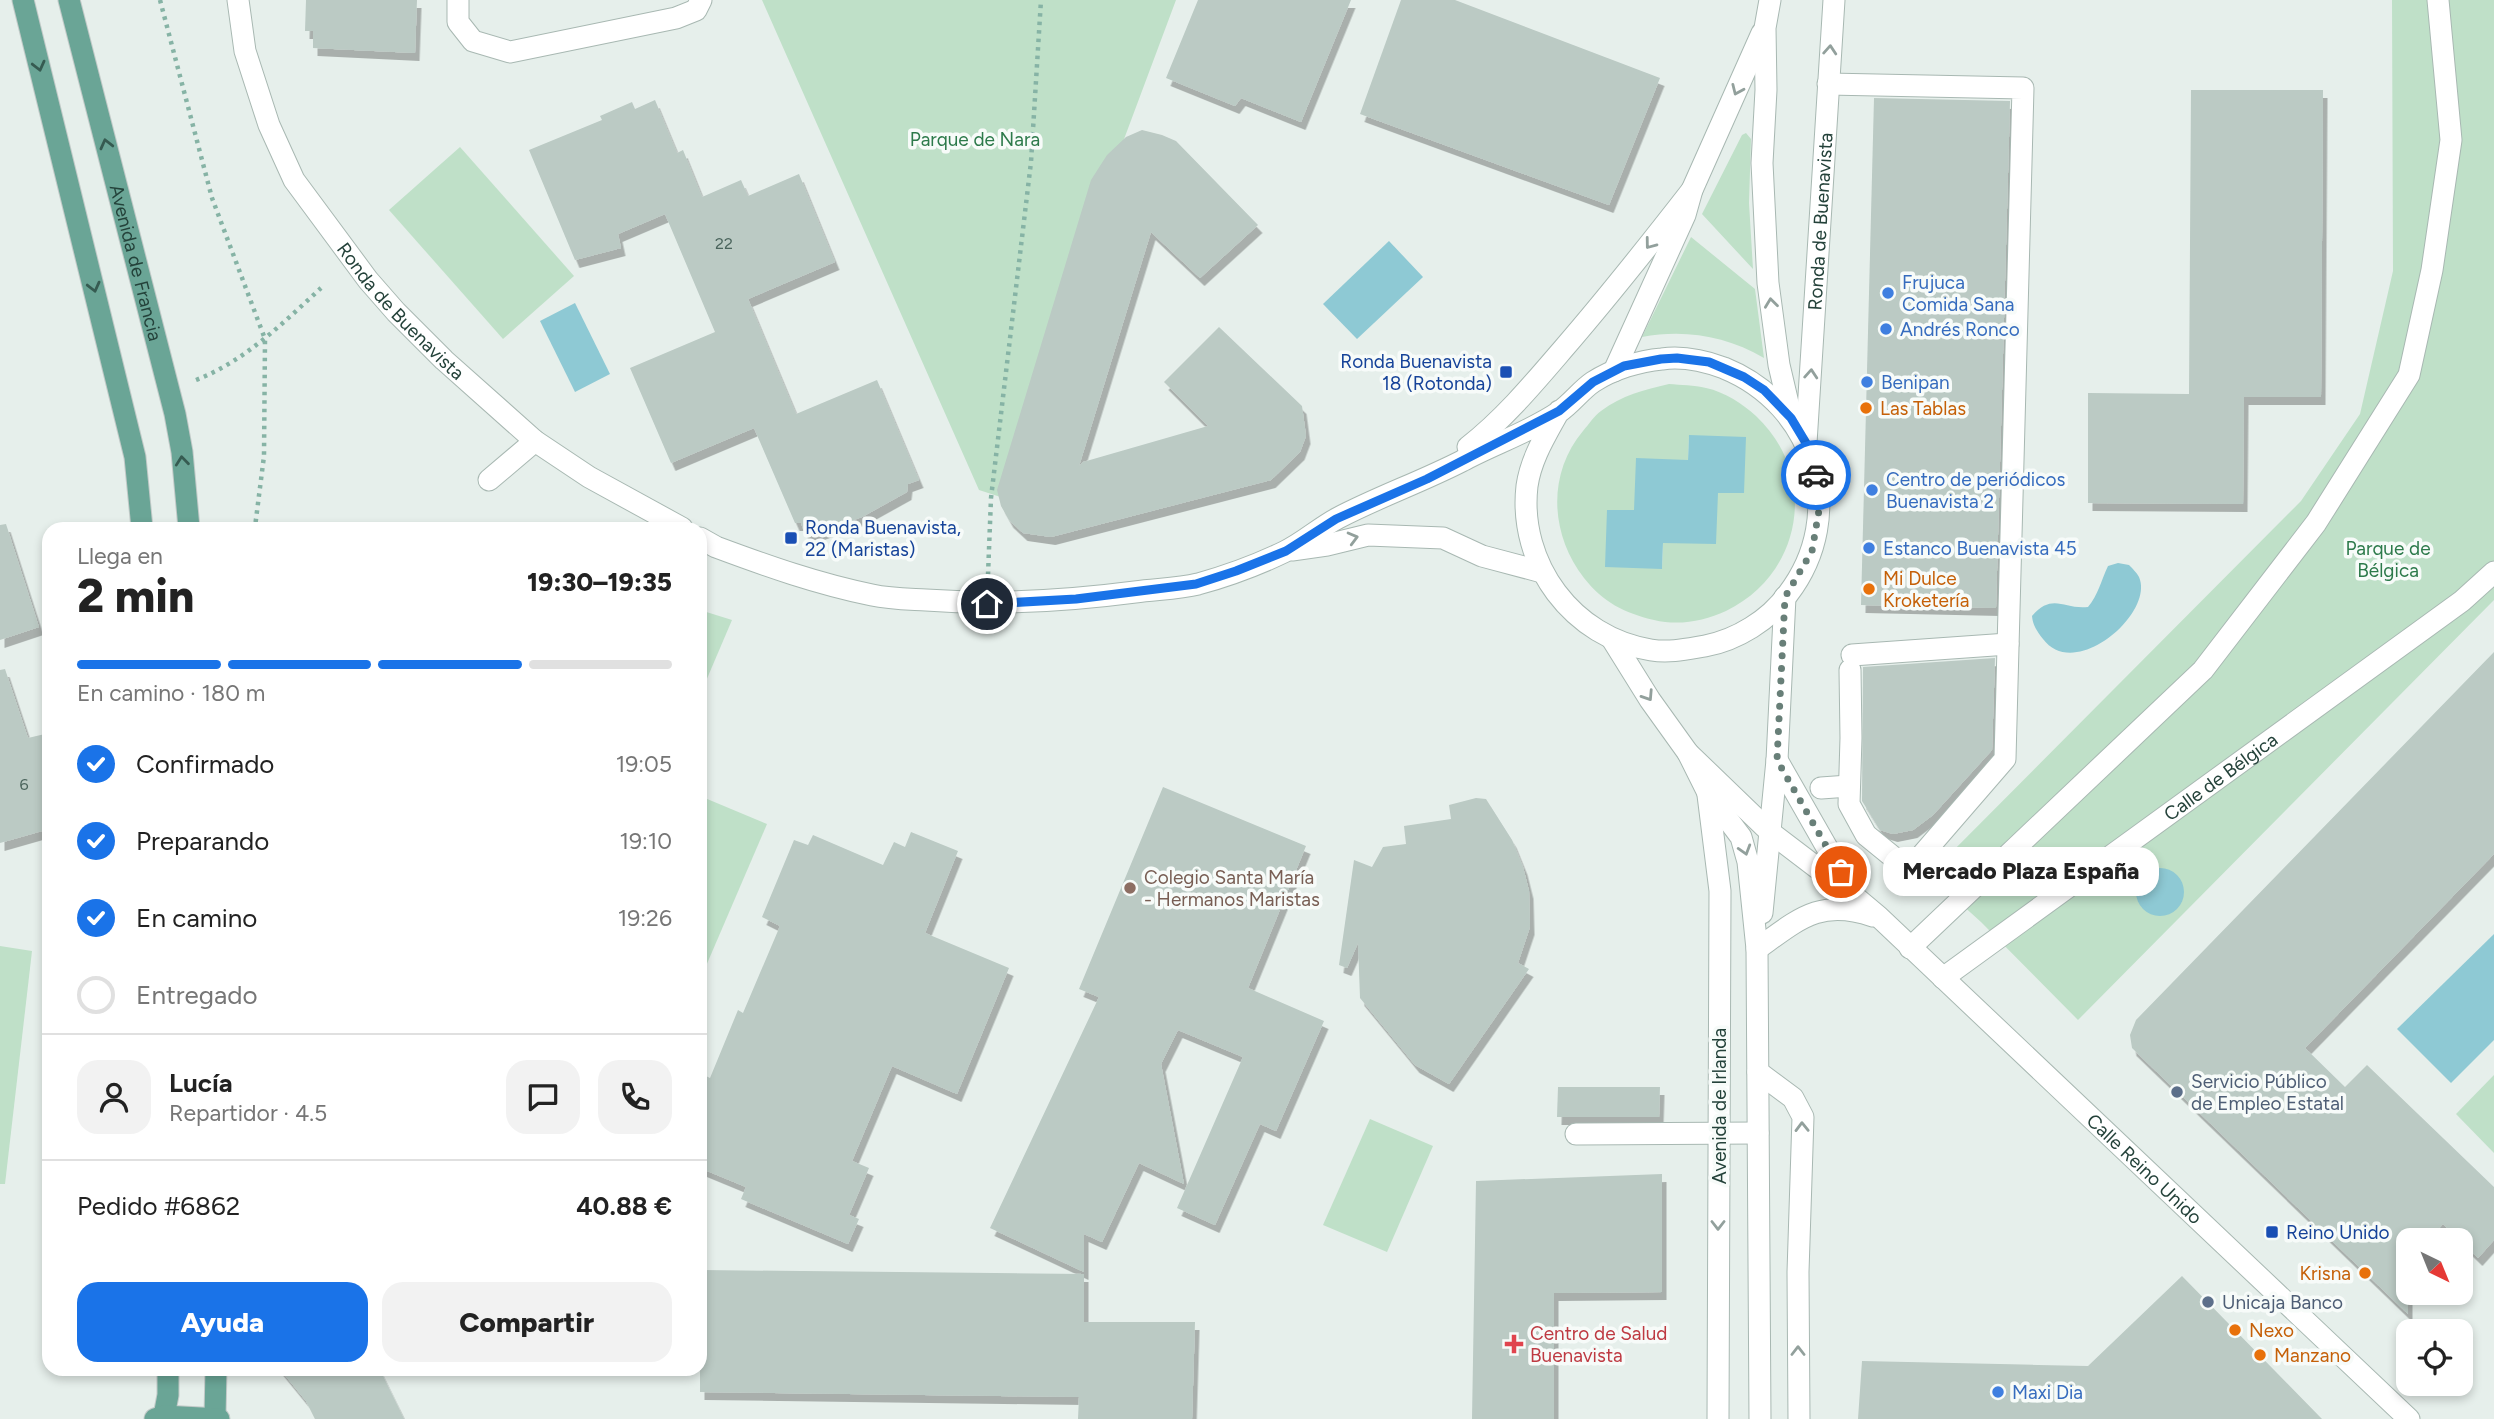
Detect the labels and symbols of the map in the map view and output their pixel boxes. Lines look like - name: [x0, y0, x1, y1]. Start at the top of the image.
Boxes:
- one-way arrow: [1822, 44, 1837, 55]
- one-way arrow: [31, 60, 45, 72]
- one-way arrow: [1731, 83, 1745, 95]
- park label: Parque de Nara: [910, 128, 1040, 151]
- street label: Ronda de Buenavista: [1803, 132, 1837, 311]
- one-way arrow: [100, 139, 114, 151]
- street label: Avenida de Francia: [105, 182, 167, 343]
- house number: 22: [715, 234, 733, 253]
- one-way arrow: [1646, 237, 1658, 249]
- street label: Ronda de Buenavista: [333, 238, 469, 384]
- place label: Frujuca Comida Sana: [1902, 271, 2014, 316]
- one-way arrow: [86, 281, 100, 293]
- marker: Frujuca Comida Sana: [1880, 285, 1896, 301]
- one-way arrow: [1763, 297, 1778, 309]
- place label: Andrés Ronco: [1900, 318, 2020, 341]
- marker: Andrés Ronco: [1878, 321, 1894, 337]
- place label: Ronda Buenavista 18 (Rotonda): [1340, 350, 1492, 395]
- marker: Ronda Buenavista 18 (Rotonda): [1498, 364, 1514, 380]
- one-way arrow: [1803, 369, 1818, 380]
- place label: Benipan: [1881, 371, 1950, 394]
- marker: Benipan: [1859, 374, 1875, 390]
- place label: Las Tablas: [1880, 397, 1966, 420]
- marker: Las Tablas: [1858, 400, 1874, 416]
- courier: [1781, 440, 1851, 510]
- one-way arrow: [175, 455, 190, 466]
- place label: Centro de periódicos Buenavista 2: [1886, 468, 2065, 513]
- marker: Centro de periódicos Buenavista 2: [1864, 482, 1880, 498]
- place label: Ronda Buenavista, 22 (Maristas): [805, 516, 961, 561]
- marker: Ronda Buenavista, 22 (Maristas): [783, 530, 799, 546]
- one-way arrow: [1347, 532, 1359, 547]
- place label: Estanco Buenavista 45: [1883, 537, 2077, 560]
- park label: Parque de Bélgica: [2345, 537, 2431, 582]
- marker: Estanco Buenavista 45: [1861, 540, 1877, 556]
- place label: Mi Dulce Kroketería: [1883, 567, 1969, 612]
- pin: [957, 574, 1017, 634]
- marker: Mi Dulce Kroketería: [1861, 581, 1877, 597]
- one-way arrow: [1640, 689, 1653, 702]
- street label: Calle de Bélgica: [2159, 727, 2282, 825]
- house number: 6: [19, 775, 29, 794]
- pin: [1811, 842, 1871, 902]
- one-way arrow: [1736, 844, 1751, 856]
- callout: Mercado Plaza España: [1883, 848, 2160, 896]
- place label: Colegio Santa María - Hermanos Maristas: [1144, 866, 1320, 911]
- marker: Colegio Santa María - Hermanos Maristas: [1122, 880, 1138, 896]
- street label: Avenida de Irlanda: [1708, 1028, 1731, 1184]
- place label: Servicio Público de Empleo Estatal: [2191, 1070, 2344, 1115]
- marker: Servicio Público de Empleo Estatal: [2169, 1084, 2185, 1100]
- street label: Calle Reino Unido: [2082, 1108, 2207, 1229]
- one-way arrow: [1794, 1121, 1810, 1132]
- one-way arrow: [1710, 1220, 1726, 1230]
- place label: Reino Unido: [2286, 1221, 2390, 1244]
- marker: Reino Unido: [2264, 1224, 2280, 1240]
- north arrow: [2396, 1228, 2473, 1306]
- place label: Krisna: [2299, 1262, 2351, 1285]
- marker: Krisna: [2357, 1265, 2373, 1281]
- place label: Unicaja Banco: [2222, 1291, 2343, 1314]
- marker: Unicaja Banco: [2200, 1294, 2216, 1310]
- place label: Nexo: [2249, 1319, 2294, 1342]
- place label: Centro de Salud Buenavista: [1530, 1322, 1667, 1367]
- marker: Nexo: [2227, 1322, 2243, 1338]
- marker: Centro de Salud Buenavista: [1504, 1334, 1524, 1354]
- place label: Manzano: [2274, 1344, 2351, 1367]
- one-way arrow: [1791, 1345, 1806, 1356]
- marker: Manzano: [2252, 1347, 2268, 1363]
- place label: Maxi Dia: [2012, 1381, 2083, 1404]
- marker: Maxi Dia: [1990, 1384, 2006, 1400]

